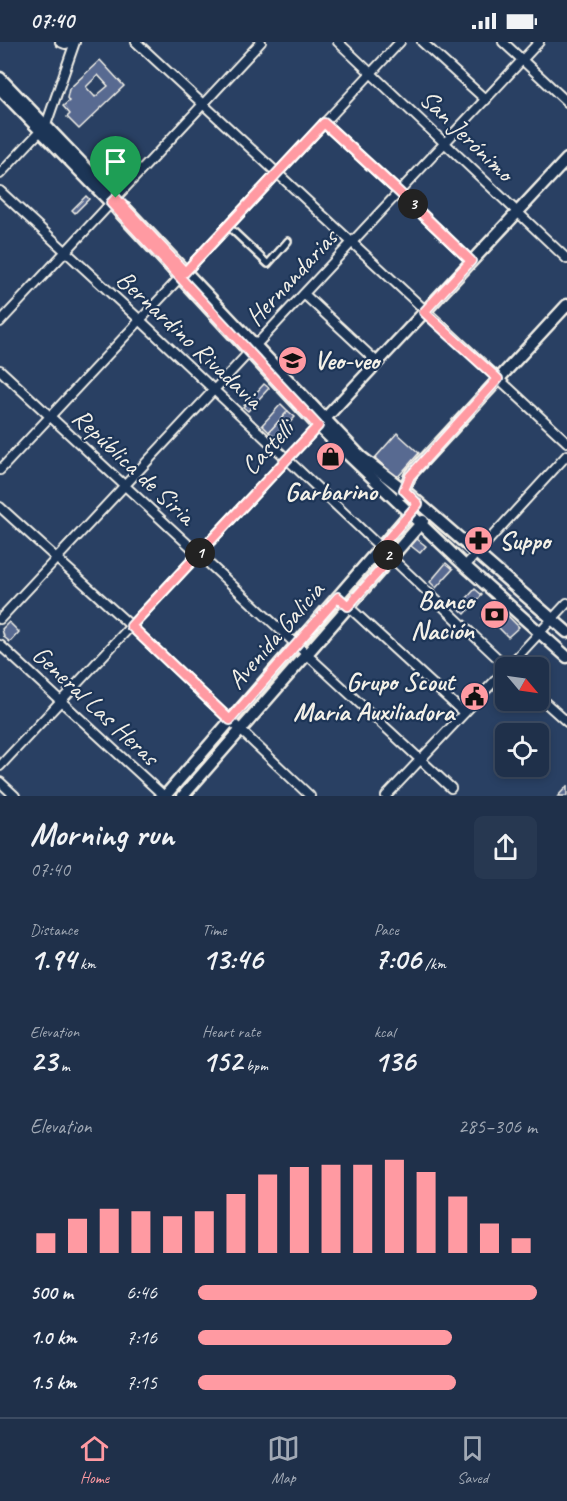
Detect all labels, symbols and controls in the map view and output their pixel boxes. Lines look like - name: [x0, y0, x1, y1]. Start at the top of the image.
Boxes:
- text: 07:40: [30, 7, 74, 35]
- street label: San Jerónimo: [413, 82, 523, 190]
- pin: [90, 136, 141, 198]
- icon: arrive: [99, 145, 132, 178]
- pin: 3: [398, 189, 428, 219]
- text: 3: [409, 194, 417, 214]
- street label: Hernandarias: [238, 220, 346, 333]
- street label: Bernardino Rivadavia: [109, 263, 272, 417]
- school or university icon: Veo-veo: [277, 344, 309, 376]
- place label: Veo-veo: [314, 344, 382, 377]
- street label: República de Siria: [65, 401, 204, 533]
- street label: Castelli: [234, 411, 303, 482]
- shop icon: Garbarino: [315, 441, 347, 473]
- place label: Garbarino: [285, 475, 378, 508]
- pharmacy icon: Suppo: [462, 524, 494, 556]
- place label: Suppo: [499, 524, 553, 557]
- pin: 1: [185, 538, 215, 568]
- pin: 2: [373, 540, 403, 570]
- text: 1: [196, 543, 204, 563]
- text: 2: [384, 545, 392, 565]
- street label: Avenida Galicia: [220, 573, 332, 696]
- place label: Banco Nación: [411, 584, 477, 647]
- bank icon: Banco Nación: [479, 599, 511, 631]
- street label: General Las Heras: [25, 638, 168, 774]
- north arrow: [495, 657, 549, 711]
- map controls: [495, 657, 549, 777]
- place label: Grupo Scout María Auxiliadora: [293, 665, 456, 728]
- public building icon: Grupo Scout María Auxiliadora: [459, 680, 491, 712]
- button: locate: [495, 723, 549, 777]
- text: Morning run: [30, 813, 174, 855]
- button: share: [474, 816, 537, 879]
- text: 07:40: [30, 857, 70, 882]
- text: Distance: [30, 920, 78, 940]
- text: Time: [202, 920, 226, 940]
- text: Pace: [374, 920, 399, 940]
- text: 1.94: [30, 940, 76, 978]
- text: 13:46: [202, 940, 263, 978]
- text: 7:06: [374, 940, 421, 978]
- text: km: [76, 954, 96, 974]
- text: /km: [421, 954, 446, 974]
- text: Elevation: [30, 1022, 79, 1042]
- text: Heart rate: [202, 1022, 260, 1042]
- text: kcal: [374, 1022, 395, 1042]
- text: 23: [30, 1042, 57, 1080]
- text: 152: [202, 1042, 242, 1080]
- text: 136: [374, 1042, 415, 1080]
- text: m: [57, 1056, 70, 1076]
- text: bpm: [242, 1056, 268, 1076]
- text: Elevation: [30, 1114, 92, 1139]
- text: 285–306 m: [458, 1114, 537, 1139]
- text: 500 m: [30, 1280, 73, 1305]
- text: 6:46: [126, 1280, 157, 1305]
- text: 1.0 km: [30, 1325, 77, 1350]
- text: 7:16: [126, 1325, 157, 1350]
- text: 1.5 km: [30, 1370, 76, 1395]
- text: 7:15: [126, 1370, 157, 1395]
- tab: Home: [78, 1432, 111, 1488]
- tab: Map: [267, 1432, 300, 1488]
- tab: Saved: [456, 1432, 489, 1488]

